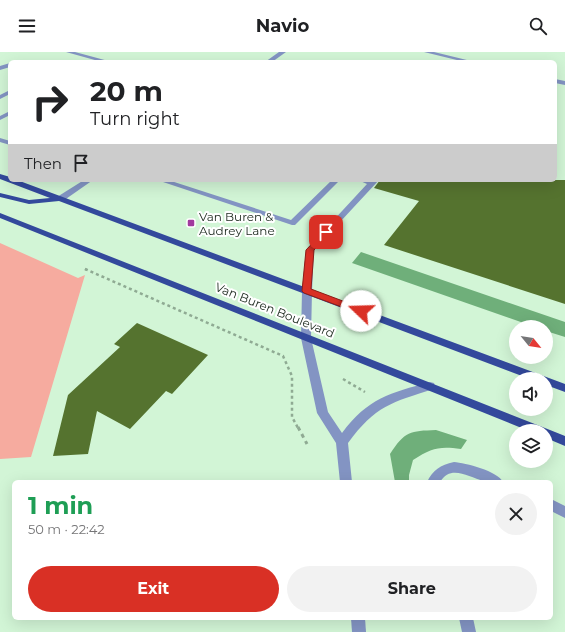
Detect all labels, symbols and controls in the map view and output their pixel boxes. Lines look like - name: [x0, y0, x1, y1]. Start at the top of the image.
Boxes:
- icon: menu: [16, 15, 38, 37]
- text: Navio: [256, 15, 309, 37]
- icon: search: [527, 15, 549, 37]
- text: 20 m: [90, 74, 163, 108]
- icon: right: [24, 76, 76, 128]
- text: Turn right: [90, 108, 180, 130]
- icon: arrive: [70, 152, 92, 174]
- text: Then: [24, 154, 62, 173]
- place label: Van Buren & Audrey Lane: [199, 209, 275, 238]
- pin: [309, 215, 343, 249]
- marker: Van Buren & Audrey Lane: [186, 218, 196, 228]
- icon: arrive: [315, 221, 337, 243]
- street label: Van Buren Boulevard: [213, 279, 337, 341]
- position arrow: [340, 290, 382, 332]
- north arrow: [509, 320, 553, 364]
- map controls: [509, 320, 553, 468]
- button: sound: [509, 372, 553, 416]
- button: layers: [509, 424, 553, 468]
- text: 1 min: [28, 491, 93, 520]
- button: close: [495, 493, 537, 535]
- text: 50 m · 22:42: [28, 521, 105, 537]
- button: Exit: [28, 566, 279, 612]
- button: Share: [287, 566, 537, 612]

